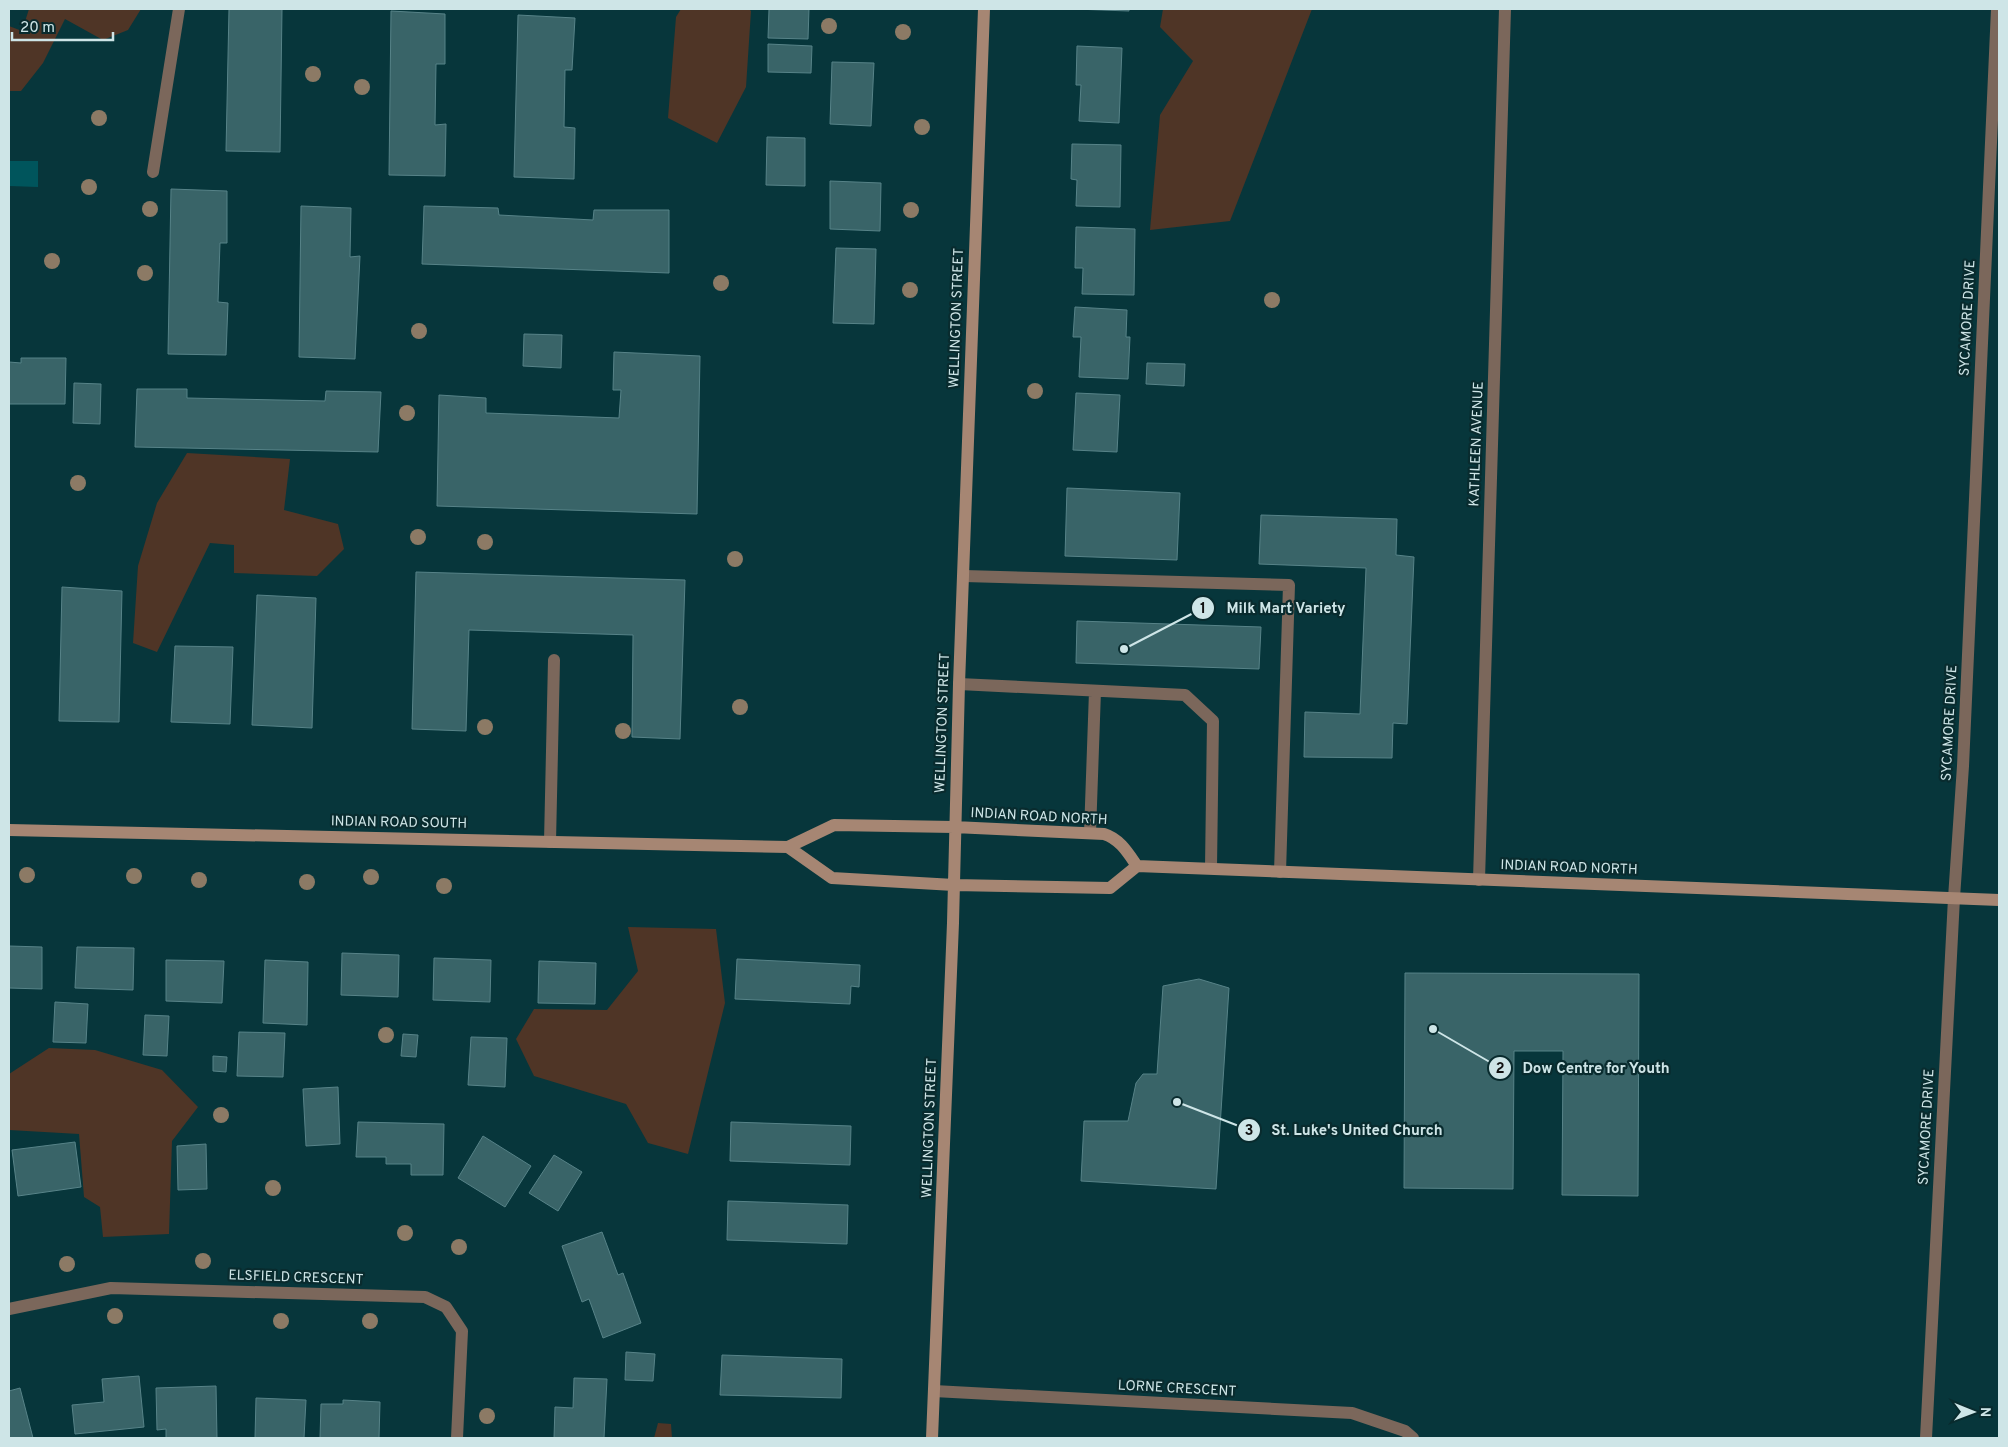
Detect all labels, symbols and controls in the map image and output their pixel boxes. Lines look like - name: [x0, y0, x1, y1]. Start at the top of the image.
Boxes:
- scale bar: [12, 10, 114, 42]
- text: 20 m: [20, 19, 55, 38]
- street label: WELLINGTON STREET: [946, 248, 968, 388]
- street label: SYCAMORE DRIVE: [1956, 259, 1980, 377]
- street label: KATHLEEN AVENUE: [1466, 381, 1488, 507]
- callout: Milk Mart Variety: [1191, 593, 1355, 623]
- text: 1: [1200, 600, 1206, 619]
- text: Milk Mart Variety: [1226, 600, 1346, 619]
- street label: WELLINGTON STREET: [932, 653, 954, 793]
- street label: SYCAMORE DRIVE: [1938, 664, 1962, 782]
- street label: INDIAN ROAD NORTH: [970, 805, 1108, 829]
- street label: INDIAN ROAD SOUTH: [331, 813, 467, 833]
- street label: INDIAN ROAD NORTH: [1500, 857, 1638, 879]
- callout: Dow Centre for Youth: [1487, 1053, 1680, 1083]
- street label: WELLINGTON STREET: [919, 1058, 941, 1198]
- text: 2: [1495, 1060, 1505, 1079]
- text: Dow Centre for Youth: [1522, 1060, 1670, 1079]
- street label: SYCAMORE DRIVE: [1915, 1068, 1939, 1186]
- callout: St. Luke's United Church: [1236, 1115, 1453, 1145]
- text: 3: [1245, 1122, 1254, 1141]
- text: St. Luke's United Church: [1271, 1122, 1443, 1141]
- street label: ELSFIELD CRESCENT: [228, 1267, 364, 1289]
- street label: LORNE CRESCENT: [1117, 1377, 1237, 1401]
- north arrow: [1948, 1387, 1998, 1437]
- text: N: [1976, 1407, 1993, 1417]

